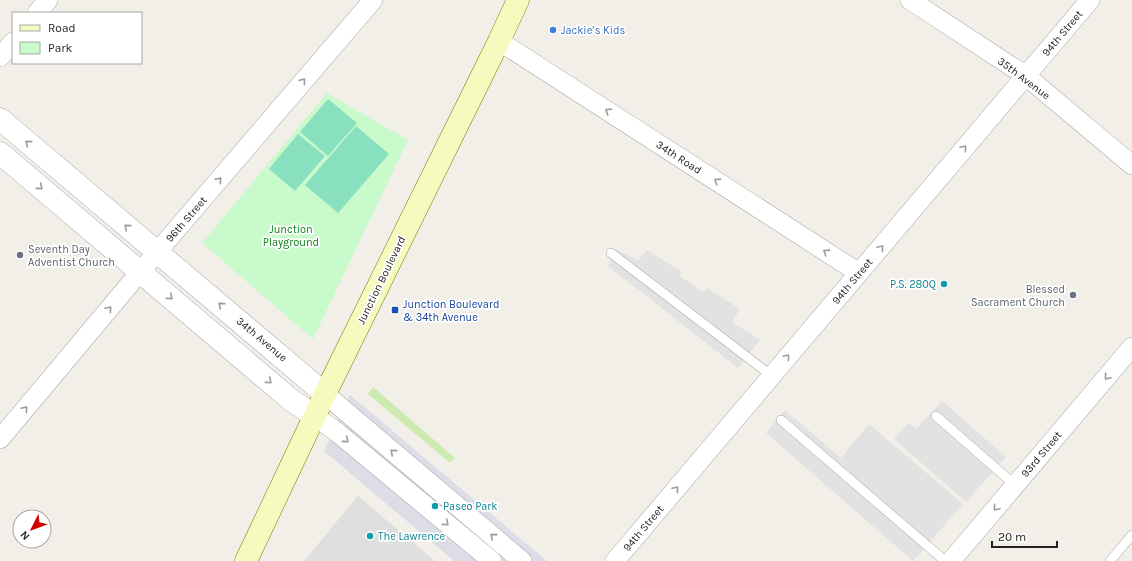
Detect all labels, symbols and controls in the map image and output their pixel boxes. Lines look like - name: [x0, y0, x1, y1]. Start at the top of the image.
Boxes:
- street label: 94th Street: [1039, 8, 1085, 59]
- legend: [12, 12, 142, 64]
- text: Road: [48, 21, 76, 35]
- place label: Jackie’s Kids: [561, 24, 626, 37]
- marker: Jackie’s Kids: [548, 25, 558, 35]
- text: Park: [48, 41, 73, 55]
- street label: 35th Avenue: [995, 54, 1053, 103]
- one-way arrow: [299, 78, 306, 86]
- one-way arrow: [605, 108, 612, 116]
- street label: 34th Road: [654, 138, 704, 177]
- one-way arrow: [25, 140, 33, 147]
- one-way arrow: [960, 146, 967, 153]
- one-way arrow: [214, 177, 221, 184]
- one-way arrow: [714, 178, 721, 186]
- one-way arrow: [36, 183, 43, 190]
- street label: 96th Street: [163, 194, 210, 245]
- park label: Junction Playground: [263, 223, 319, 249]
- one-way arrow: [125, 224, 132, 231]
- street label: Junction Boulevard: [354, 234, 408, 326]
- place label: Seventh Day Adventist Church: [28, 243, 115, 269]
- one-way arrow: [876, 245, 883, 252]
- one-way arrow: [824, 249, 831, 256]
- marker: Seventh Day Adventist Church: [15, 250, 25, 260]
- street label: 94th Street: [829, 256, 875, 307]
- place label: P.S. 280Q: [890, 278, 936, 291]
- marker: P.S. 280Q: [939, 279, 949, 289]
- place label: Blessed Sacrament Church: [971, 283, 1065, 309]
- marker: Blessed Sacrament Church: [1068, 290, 1078, 300]
- one-way arrow: [165, 292, 173, 299]
- place label: Junction Boulevard & 34th Avenue: [403, 298, 499, 324]
- one-way arrow: [218, 303, 225, 310]
- marker: Junction Boulevard & 34th Avenue: [390, 305, 400, 315]
- one-way arrow: [104, 307, 111, 314]
- street label: 34th Avenue: [234, 314, 290, 365]
- one-way arrow: [783, 355, 790, 362]
- one-way arrow: [1104, 372, 1111, 379]
- one-way arrow: [264, 376, 272, 384]
- one-way arrow: [21, 406, 28, 414]
- street label: 93rd Street: [1018, 429, 1064, 480]
- one-way arrow: [341, 435, 348, 442]
- one-way arrow: [391, 449, 398, 456]
- one-way arrow: [671, 486, 678, 493]
- place label: Paseo Park: [443, 500, 498, 513]
- marker: Paseo Park: [430, 501, 440, 511]
- street label: 94th Street: [620, 503, 666, 554]
- one-way arrow: [993, 503, 1000, 511]
- north arrow: [12, 509, 52, 549]
- one-way arrow: [441, 518, 449, 525]
- scale bar: [992, 523, 1057, 549]
- text: N: [17, 528, 32, 543]
- place label: The Lawrence: [378, 530, 446, 543]
- text: 20 m: [998, 530, 1026, 544]
- marker: The Lawrence: [365, 531, 375, 541]
- one-way arrow: [490, 533, 497, 540]

